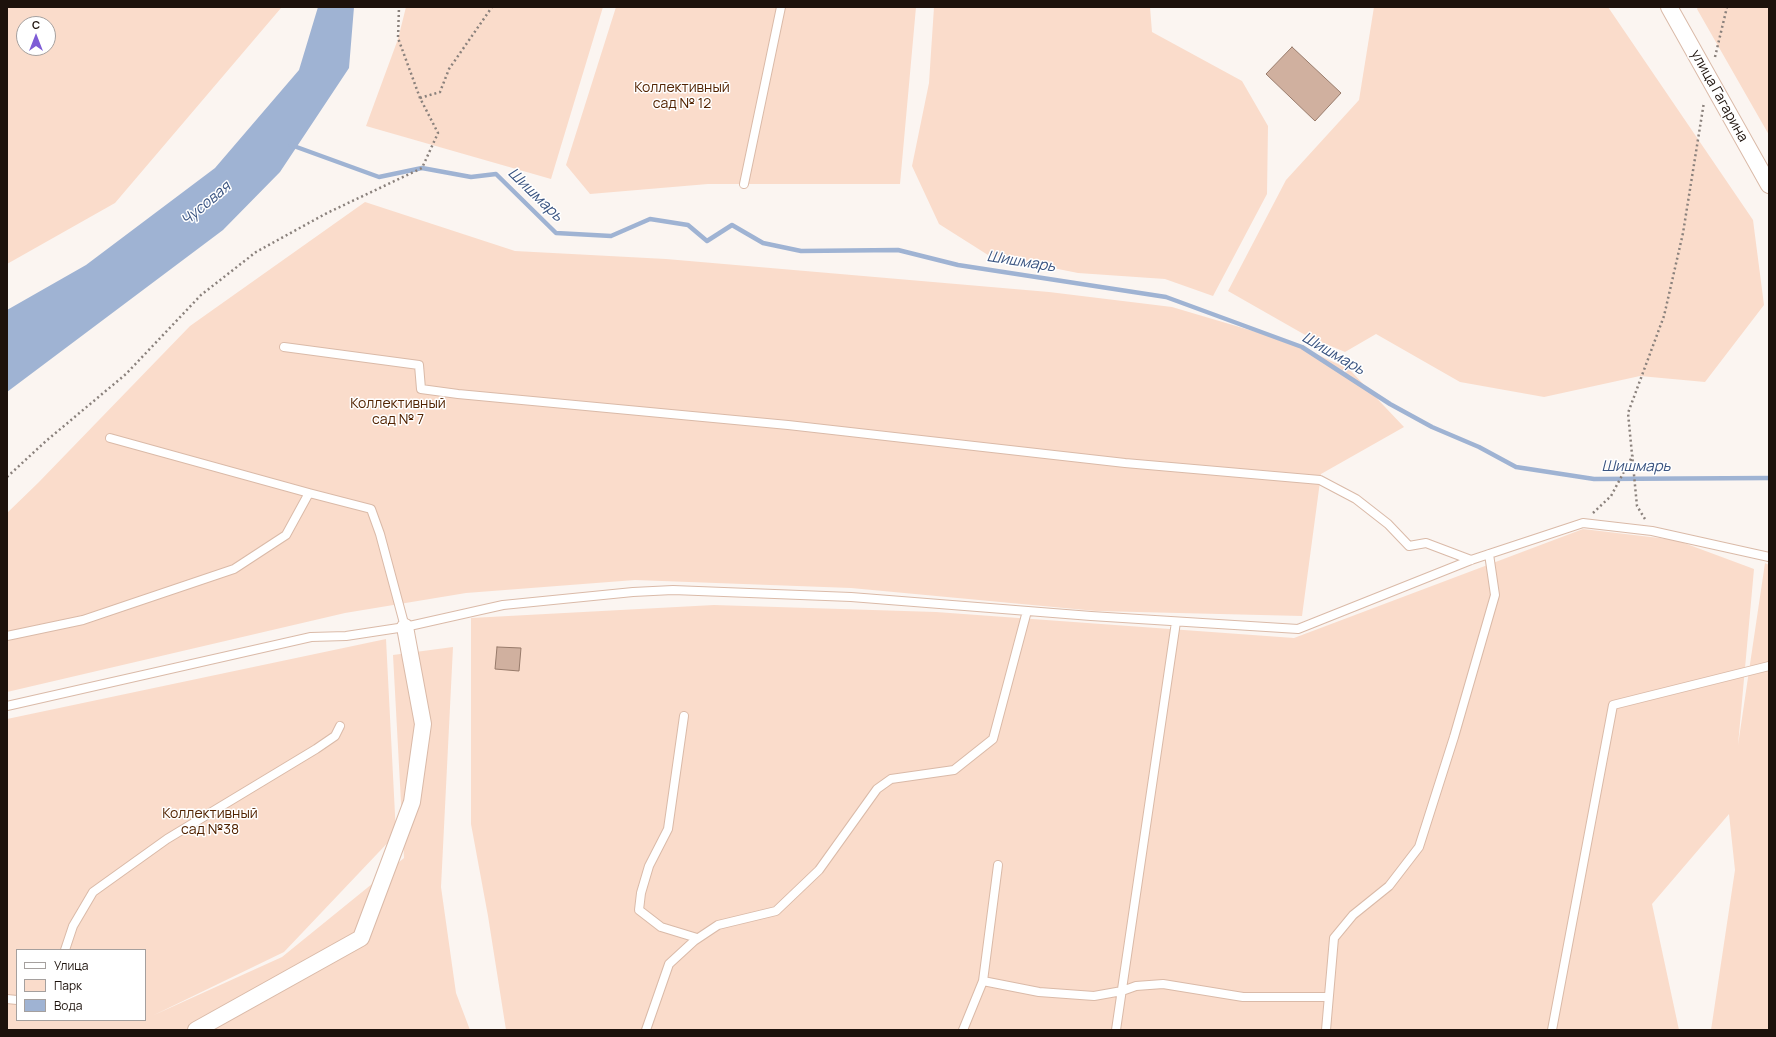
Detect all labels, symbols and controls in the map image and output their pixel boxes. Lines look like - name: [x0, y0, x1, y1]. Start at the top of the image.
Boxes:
- north arrow: [16, 16, 56, 56]
- text: С: [32, 17, 40, 32]
- street label: улица Гагарина: [1687, 47, 1751, 145]
- park label: Коллективный сад № 12: [634, 80, 730, 112]
- water label: Шишмарь: [504, 165, 566, 225]
- water label: Чусовая: [178, 178, 234, 230]
- water label: Шишмарь: [985, 248, 1057, 276]
- water label: Шишмарь: [1299, 329, 1367, 379]
- park label: Коллективный сад № 7: [350, 396, 446, 428]
- water label: Шишмарь: [1601, 458, 1671, 476]
- park label: Коллективный сад №38: [162, 806, 258, 838]
- legend: [16, 949, 146, 1021]
- text: Улица: [54, 957, 88, 974]
- text: Парк: [54, 977, 82, 994]
- text: Вода: [54, 997, 82, 1014]

